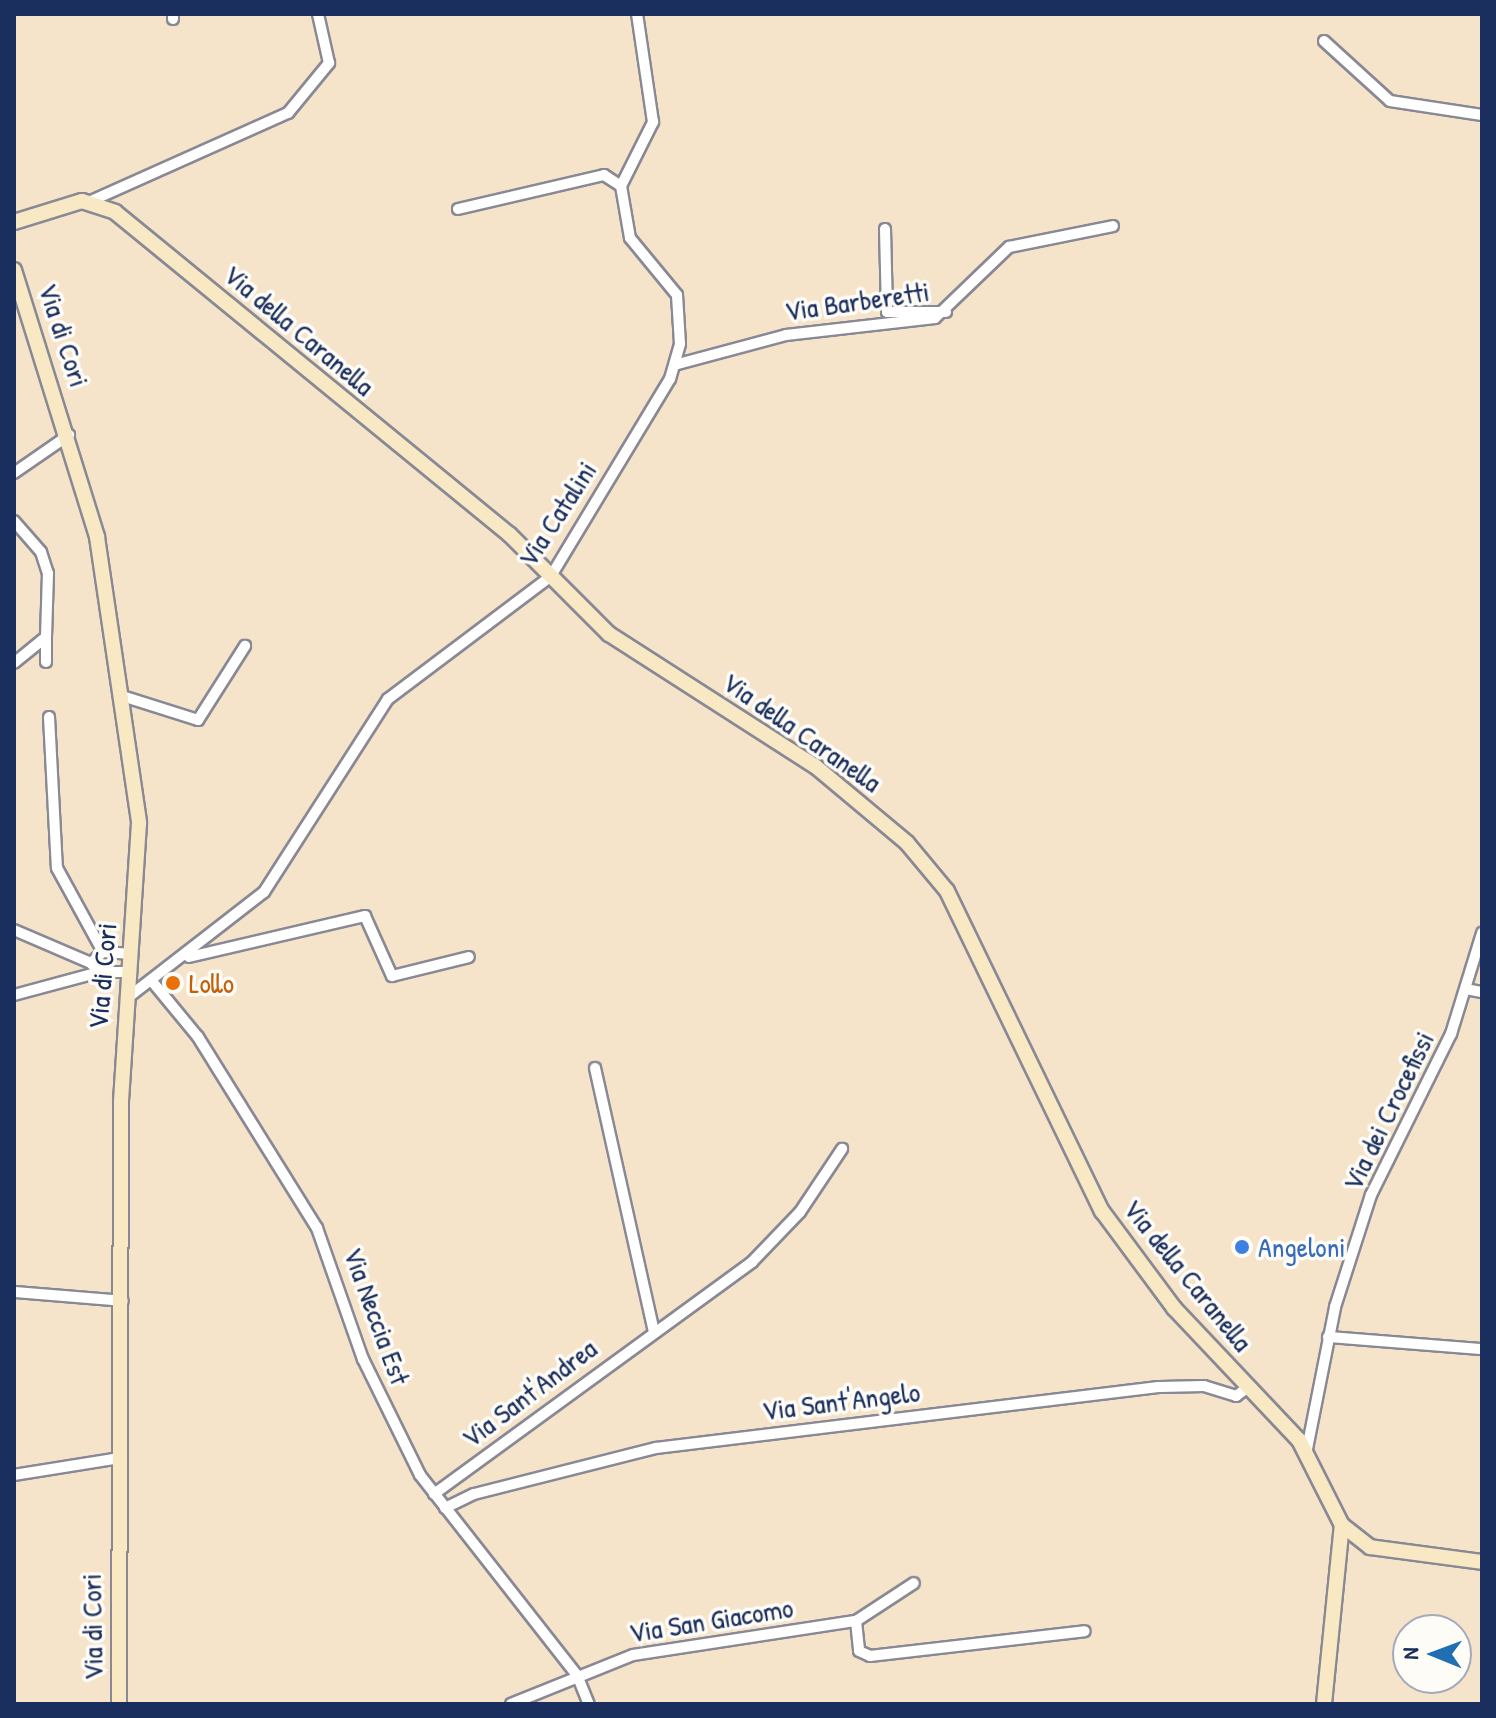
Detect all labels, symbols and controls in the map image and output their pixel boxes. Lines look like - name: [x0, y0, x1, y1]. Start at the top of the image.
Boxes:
- street label: Via della Caranella: [217, 257, 381, 403]
- street label: Via Barberetti: [783, 274, 931, 328]
- street label: Via di Cori: [32, 279, 96, 391]
- street label: Via Catalini: [511, 455, 603, 573]
- street label: Via della Caranella: [716, 665, 888, 799]
- street label: Via di Cori: [81, 921, 123, 1031]
- place label: Lollo: [189, 966, 234, 1000]
- marker: Lollo: [164, 974, 182, 992]
- street label: Via dei Crocefissi: [1335, 1026, 1441, 1196]
- street label: Via della Caranella: [1116, 1192, 1260, 1358]
- place label: Angeloni: [1258, 1230, 1346, 1264]
- marker: Angeloni: [1233, 1238, 1251, 1256]
- street label: Via Neccia Est: [337, 1243, 417, 1389]
- street label: Via Sant'Andrea: [455, 1331, 603, 1455]
- street label: Via Sant'Angelo: [760, 1375, 922, 1427]
- street label: Via di Cori: [74, 1573, 110, 1681]
- street label: Via San Giacomo: [627, 1590, 795, 1650]
- north arrow: [1392, 1614, 1472, 1694]
- text: N: [1395, 1647, 1425, 1660]

